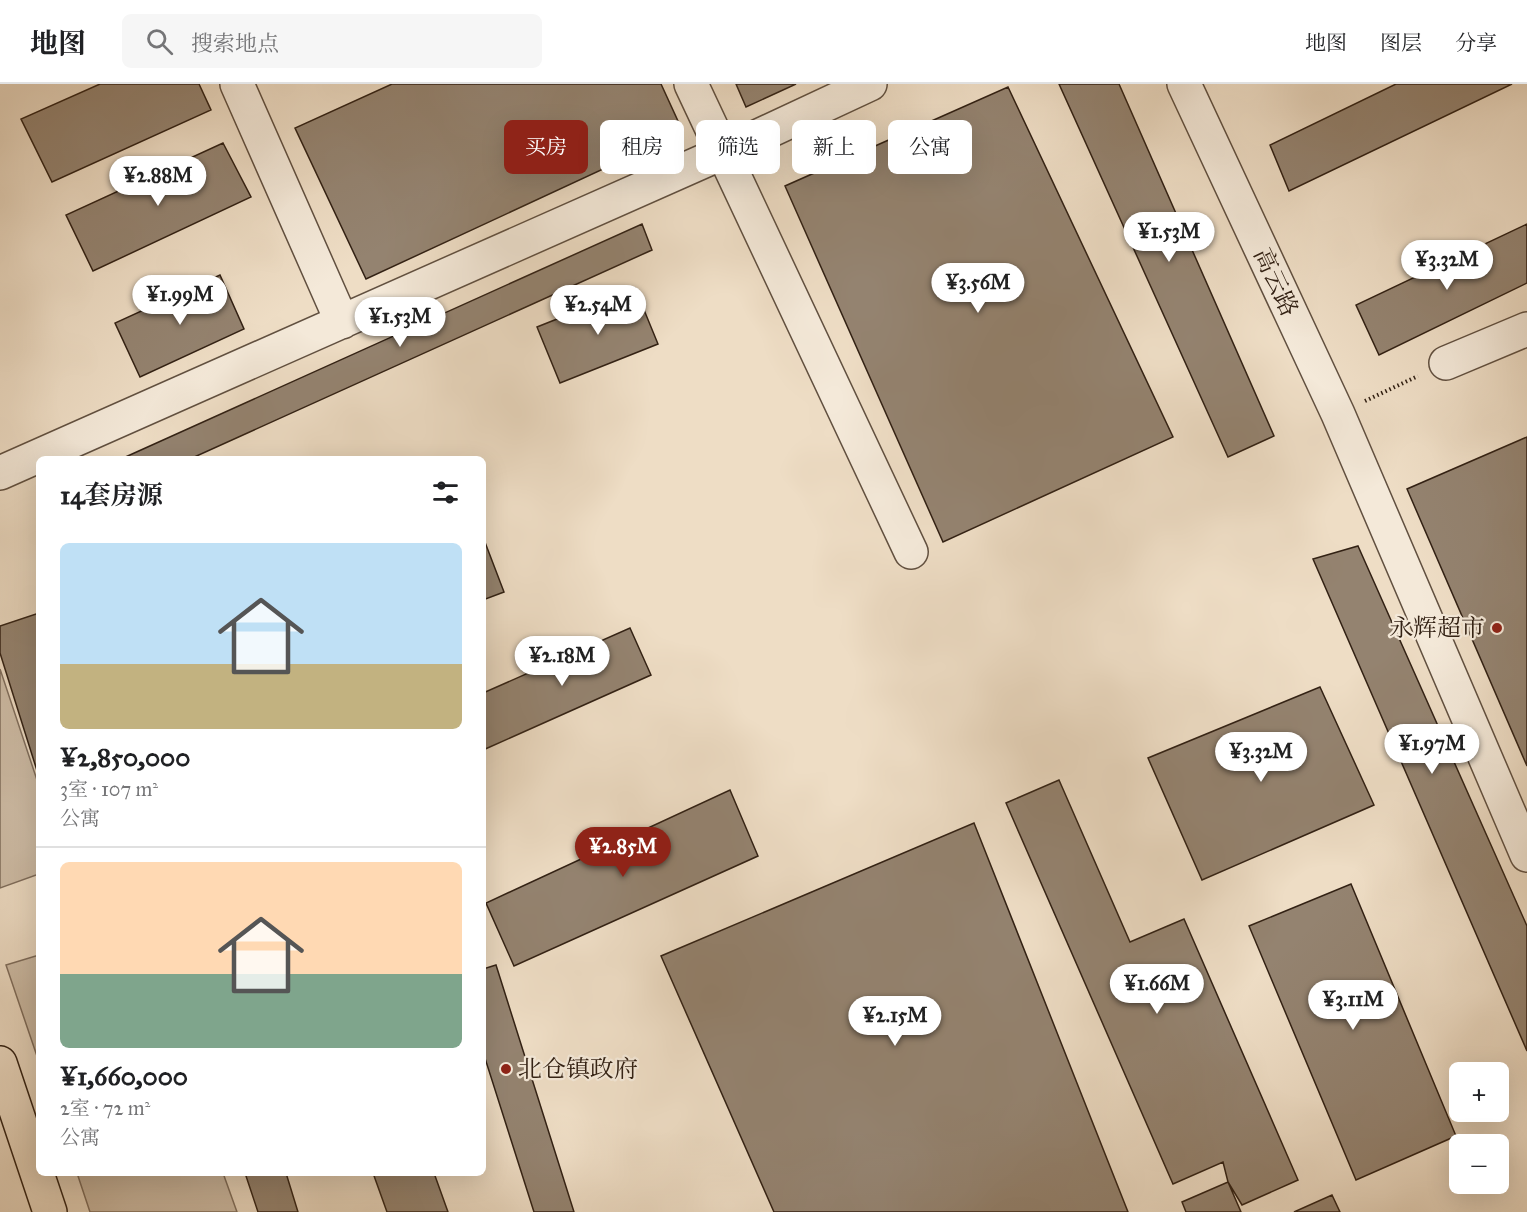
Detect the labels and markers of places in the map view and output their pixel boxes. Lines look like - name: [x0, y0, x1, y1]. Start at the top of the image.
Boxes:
- pin: ¥2.88M: [109, 156, 207, 207]
- pin: ¥1.53M: [1120, 212, 1218, 263]
- pin: ¥3.32M: [1398, 240, 1496, 291]
- pin: ¥3.56M: [929, 263, 1027, 314]
- pin: ¥1.99M: [131, 275, 229, 326]
- pin: ¥2.54M: [549, 285, 647, 336]
- pin: ¥1.53M: [351, 297, 449, 348]
- place label: 永辉超市: [1389, 613, 1485, 643]
- marker: 永辉超市: [1490, 621, 1504, 635]
- pin: ¥2.18M: [513, 636, 611, 687]
- pin: ¥1.97M: [1383, 724, 1481, 775]
- pin: ¥3.32M: [1212, 732, 1310, 783]
- pin: ¥2.85M: [574, 827, 672, 878]
- pin: ¥1.66M: [1108, 964, 1206, 1015]
- pin: ¥3.11M: [1304, 980, 1402, 1031]
- pin: ¥2.15M: [846, 996, 944, 1047]
- place label: 北仓镇政府: [518, 1054, 638, 1084]
- marker: 北仓镇政府: [499, 1062, 513, 1076]

